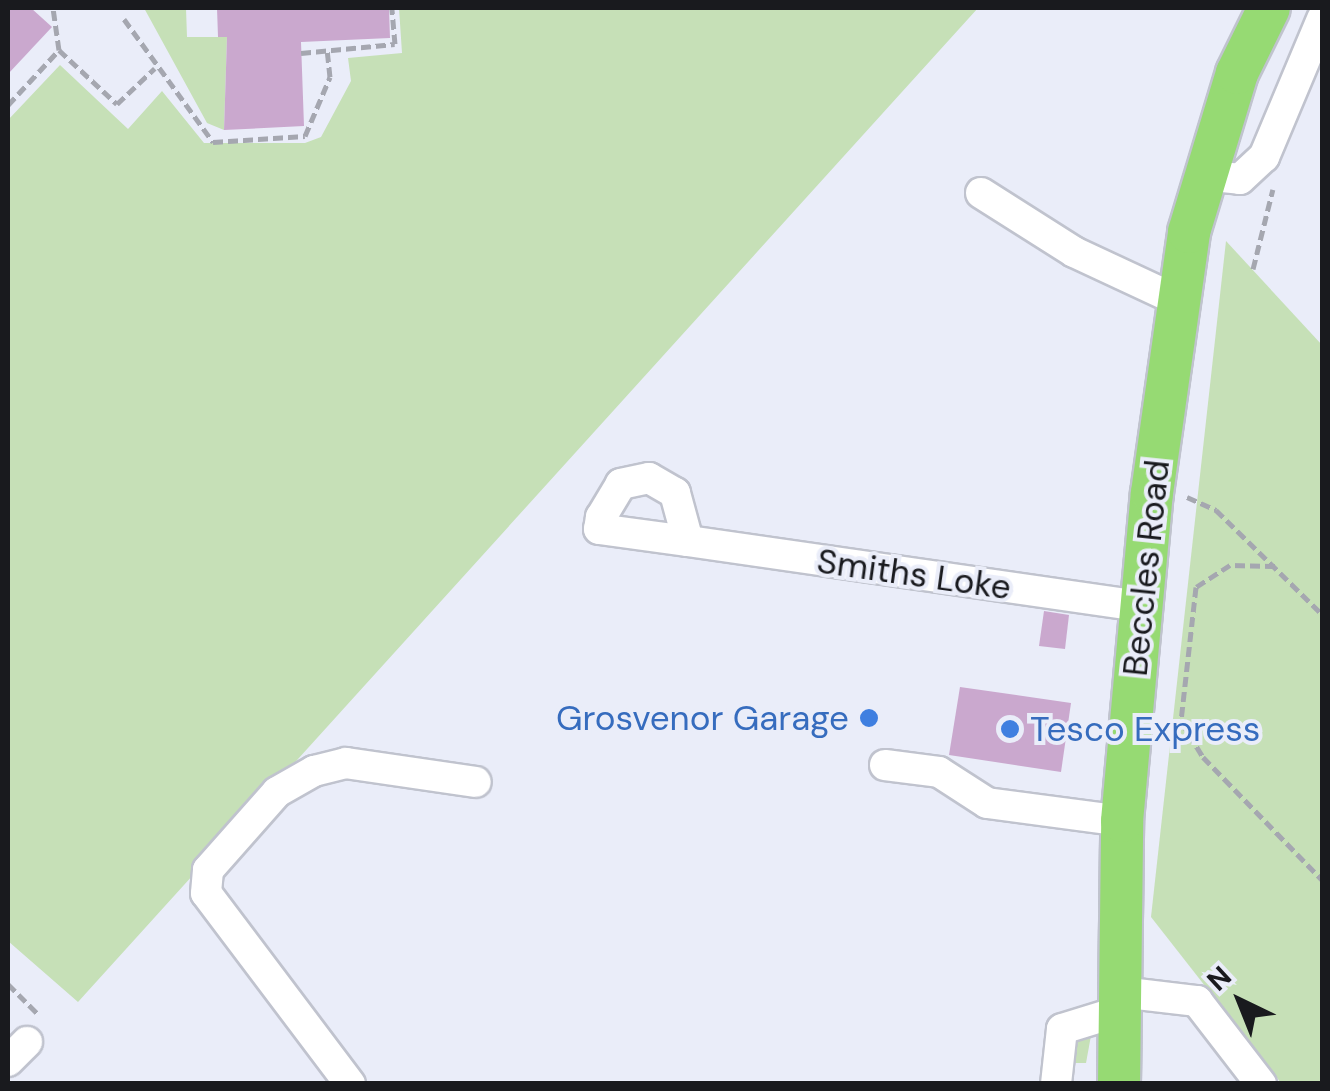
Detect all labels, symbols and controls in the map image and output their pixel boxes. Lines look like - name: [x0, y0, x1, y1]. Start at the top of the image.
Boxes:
- street label: Beccles Road: [1114, 458, 1178, 678]
- street label: Smiths Loke: [814, 540, 1014, 608]
- place label: Grosvenor Garage: [556, 697, 849, 739]
- marker: Grosvenor Garage: [858, 707, 880, 729]
- place label: Tesco Express: [1030, 708, 1260, 750]
- marker: Tesco Express: [999, 718, 1021, 740]
- north arrow: [1190, 951, 1290, 1051]
- text: N: [1199, 958, 1239, 999]

